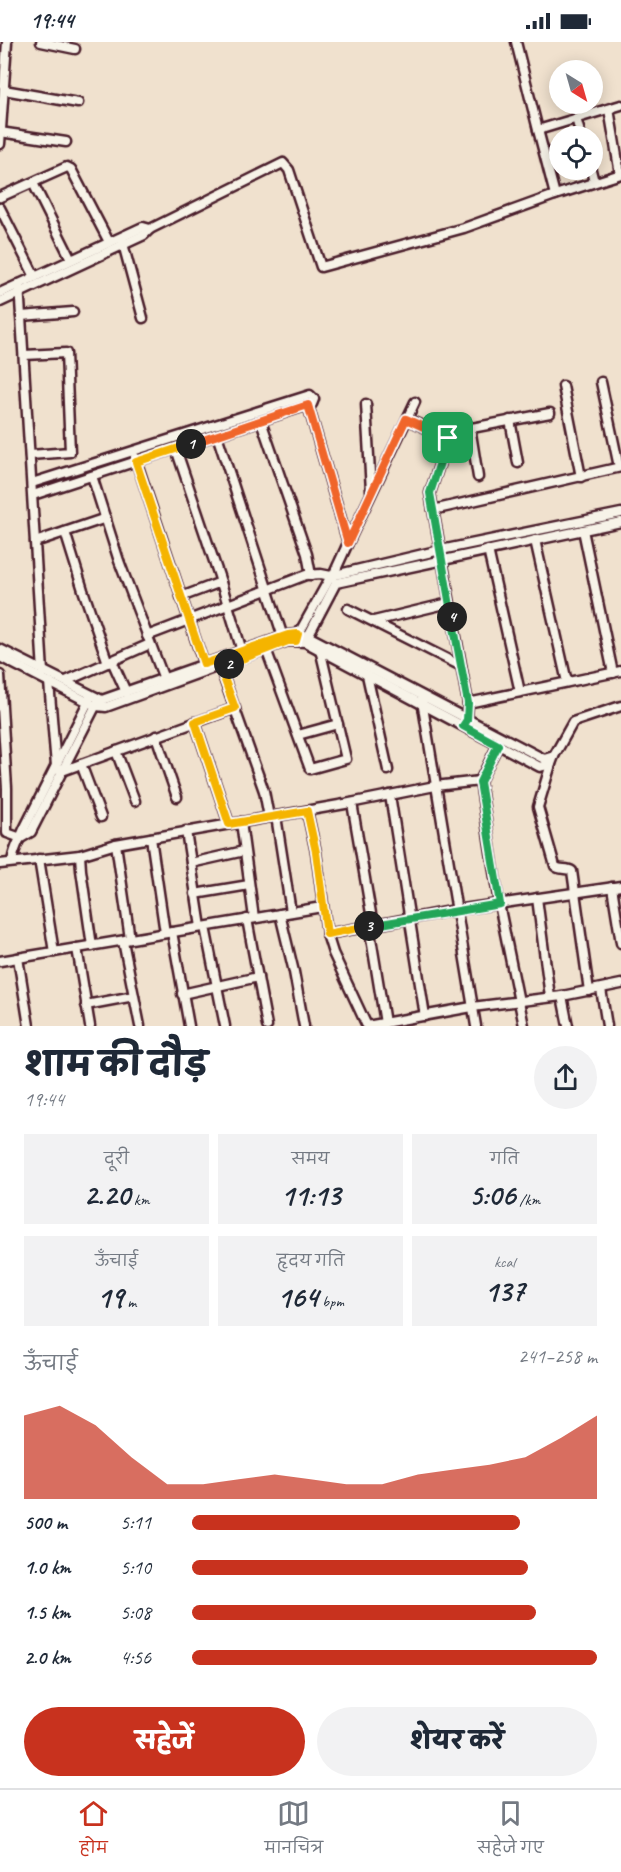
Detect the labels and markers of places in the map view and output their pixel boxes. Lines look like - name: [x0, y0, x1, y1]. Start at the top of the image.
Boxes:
- pin: [422, 412, 473, 463]
- pin: 1: [176, 429, 206, 459]
- pin: 4: [437, 602, 467, 632]
- pin: 2: [214, 649, 244, 679]
- pin: 3: [354, 911, 384, 941]

